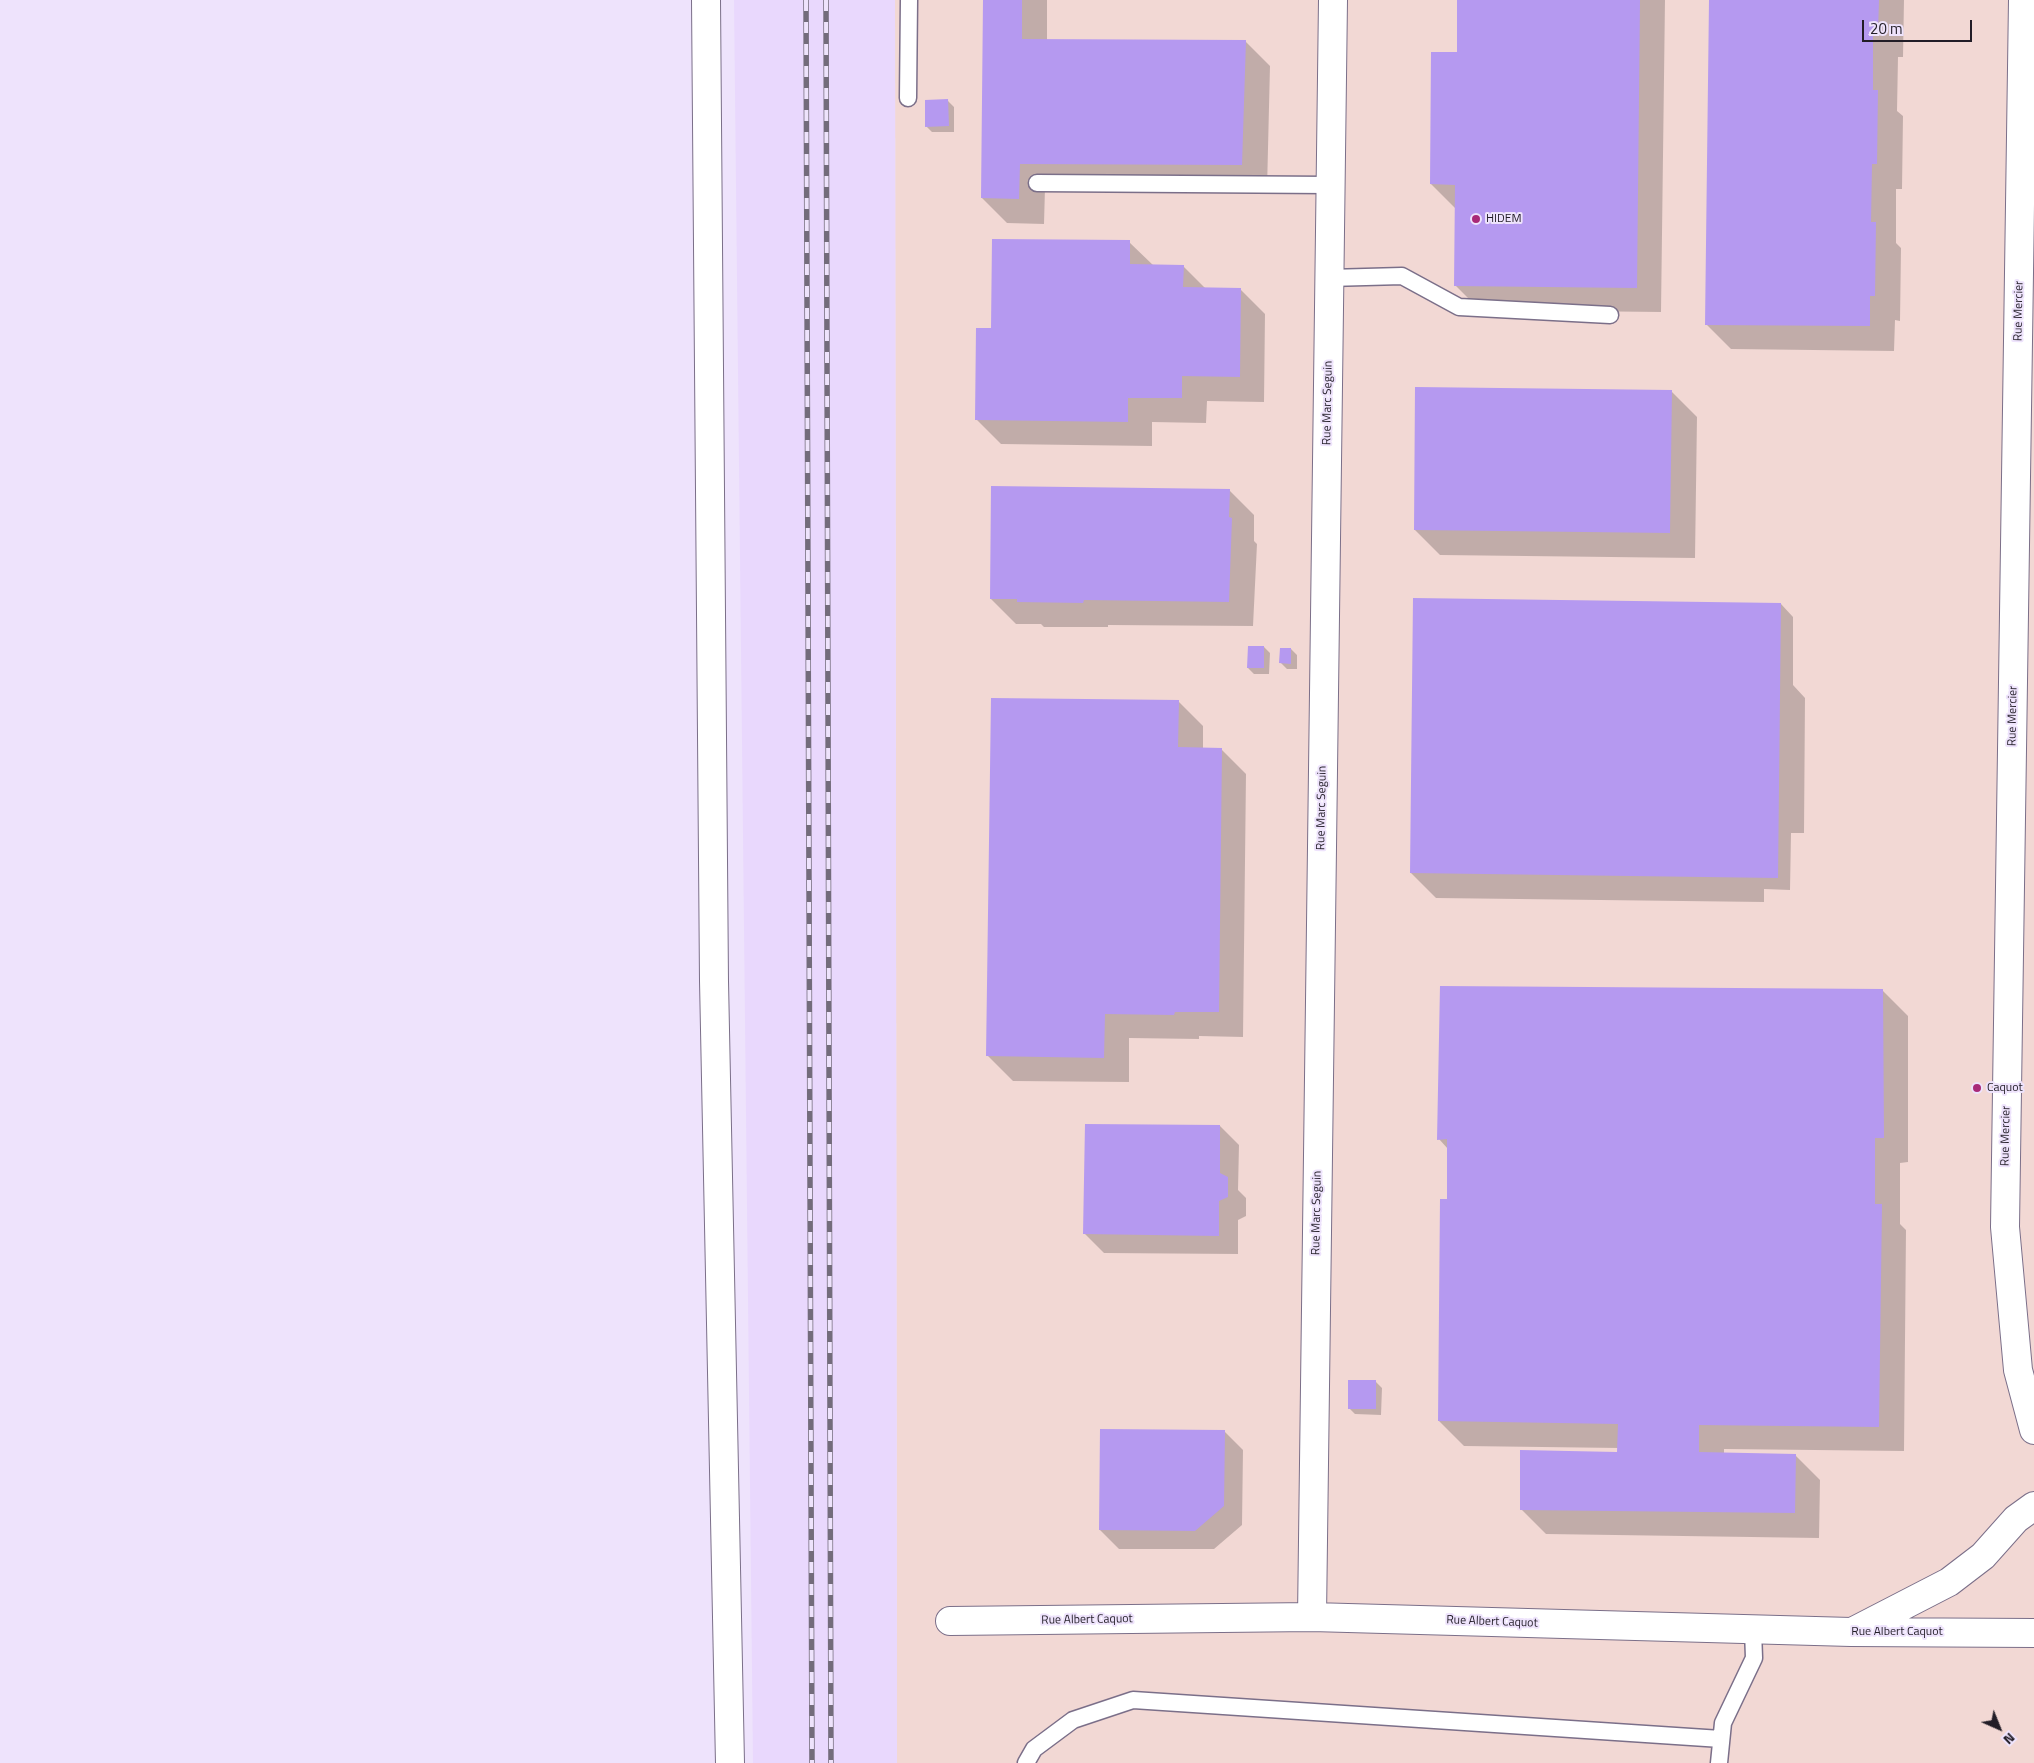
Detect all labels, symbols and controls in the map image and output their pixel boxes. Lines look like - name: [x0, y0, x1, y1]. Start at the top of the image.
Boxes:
- scale bar: [1864, 10, 1974, 42]
- text: 20 m: [1870, 17, 1903, 40]
- place label: HIDEM: [1486, 212, 1522, 226]
- marker: HIDEM: [1470, 213, 1482, 225]
- street label: Rue Mercier: [2011, 281, 2027, 341]
- street label: Rue Marc Seguin: [1320, 361, 1336, 445]
- street label: Rue Mercier: [2005, 686, 2021, 746]
- street label: Rue Marc Seguin: [1314, 766, 1330, 850]
- place label: Caquot: [1987, 1081, 2023, 1095]
- marker: Caquot: [1971, 1082, 1983, 1094]
- street label: Rue Mercier: [1998, 1106, 2014, 1166]
- street label: Rue Marc Seguin: [1309, 1171, 1325, 1255]
- street label: Rue Albert Caquot: [1041, 1612, 1133, 1628]
- street label: Rue Albert Caquot: [1446, 1613, 1538, 1631]
- street label: Rue Albert Caquot: [1851, 1625, 1943, 1639]
- north arrow: [1974, 1703, 2024, 1753]
- text: N: [1999, 1728, 2021, 1750]

